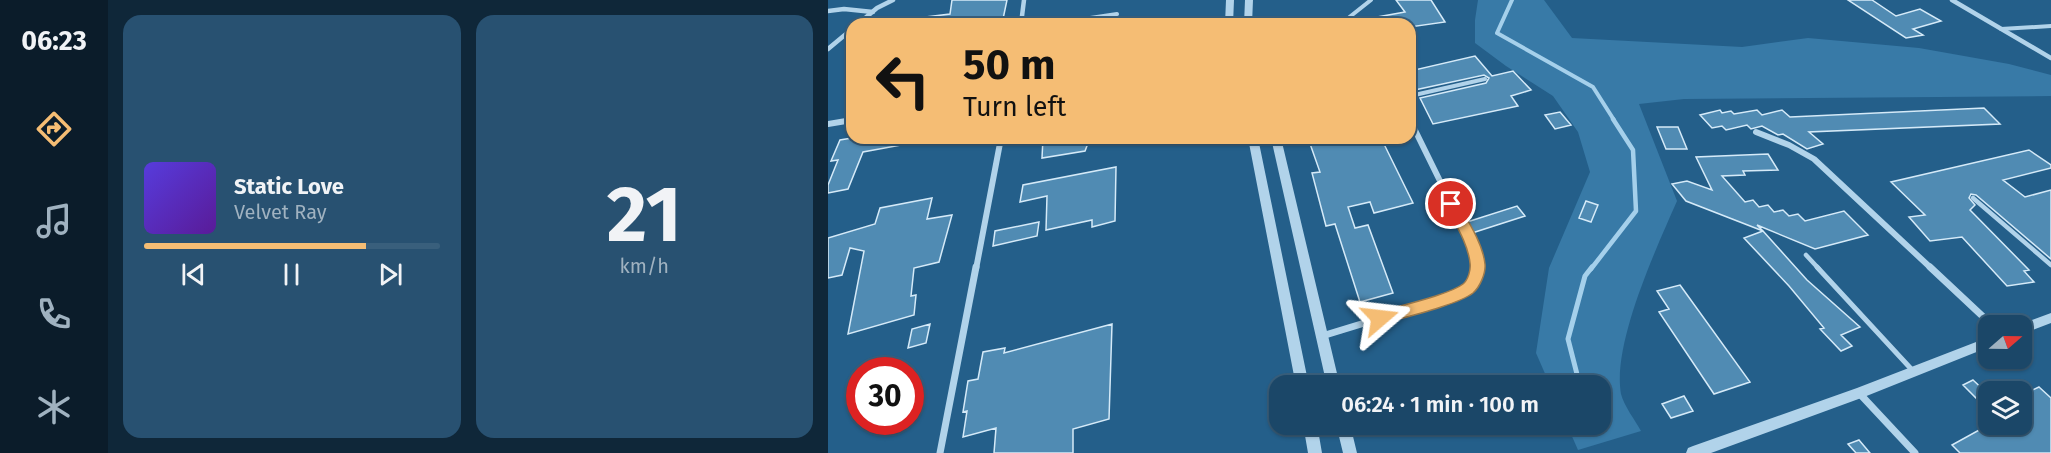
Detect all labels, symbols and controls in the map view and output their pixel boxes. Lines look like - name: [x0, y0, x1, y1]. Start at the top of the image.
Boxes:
- text: 06:23: [21, 25, 87, 57]
- text: 50 m: [963, 40, 1056, 90]
- icon: left: [864, 42, 942, 120]
- text: Turn left: [963, 91, 1066, 123]
- icon: directions: [33, 108, 75, 150]
- text: 21: [607, 168, 682, 262]
- text: Static Love: [234, 173, 344, 200]
- pin: [1425, 178, 1476, 229]
- icon: arrive: [1434, 187, 1467, 220]
- icon: music: [33, 200, 75, 242]
- text: Velvet Ray: [234, 200, 327, 224]
- text: km/h: [620, 254, 669, 278]
- icon: previous: [177, 258, 210, 291]
- icon: pause: [275, 258, 308, 291]
- icon: next: [374, 258, 407, 291]
- position arrow: [1348, 286, 1412, 350]
- icon: phone: [33, 293, 75, 335]
- north arrow: [1978, 315, 2032, 369]
- map controls: [1978, 315, 2032, 435]
- speed limit sign: 30: [846, 357, 924, 435]
- button: layers: [1978, 381, 2032, 435]
- icon: climate: [33, 386, 75, 428]
- text: 06:24 · 1 min · 100 m: [1341, 391, 1539, 418]

